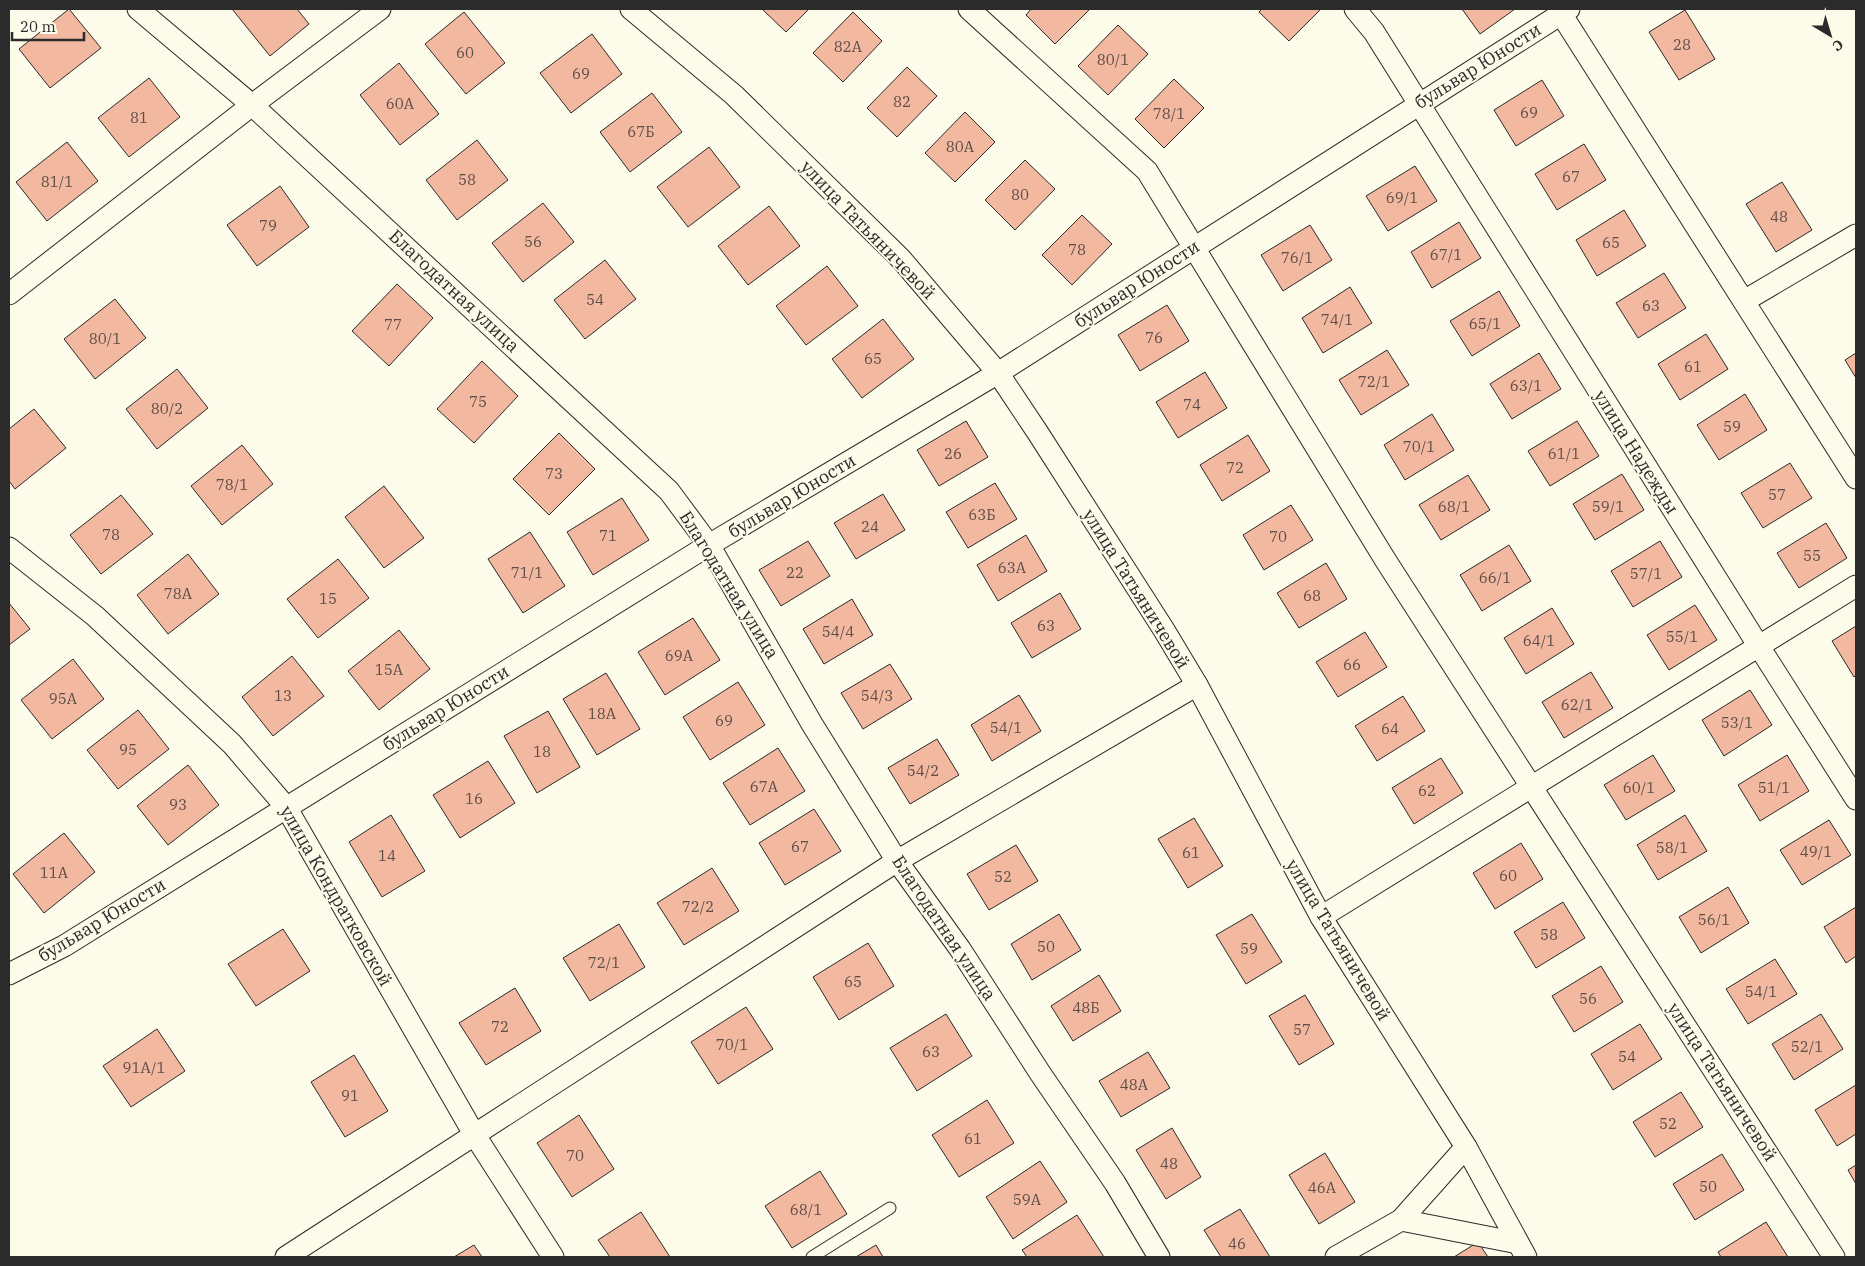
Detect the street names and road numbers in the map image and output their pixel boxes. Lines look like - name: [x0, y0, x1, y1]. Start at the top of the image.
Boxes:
- street label: бульвар Юности: [1410, 17, 1545, 114]
- street label: улица Татьяничевой: [796, 155, 941, 304]
- street label: Благодатная улица: [384, 224, 524, 357]
- street label: бульвар Юности: [1070, 234, 1204, 333]
- street label: улица Надежды: [1589, 385, 1684, 518]
- street label: бульвар Юности: [724, 448, 860, 543]
- street label: улица Татьяничевой: [1078, 504, 1195, 673]
- street label: Благодатная улица: [675, 507, 784, 663]
- street label: бульвар Юности: [378, 659, 513, 756]
- street label: улица Кондратковской: [275, 801, 398, 990]
- street label: Благодатная улица: [887, 851, 1002, 1005]
- street label: улица Татьяничевой: [1281, 855, 1396, 1025]
- street label: бульвар Юности: [34, 872, 170, 967]
- street label: улица Татьяничевой: [1663, 998, 1782, 1165]

